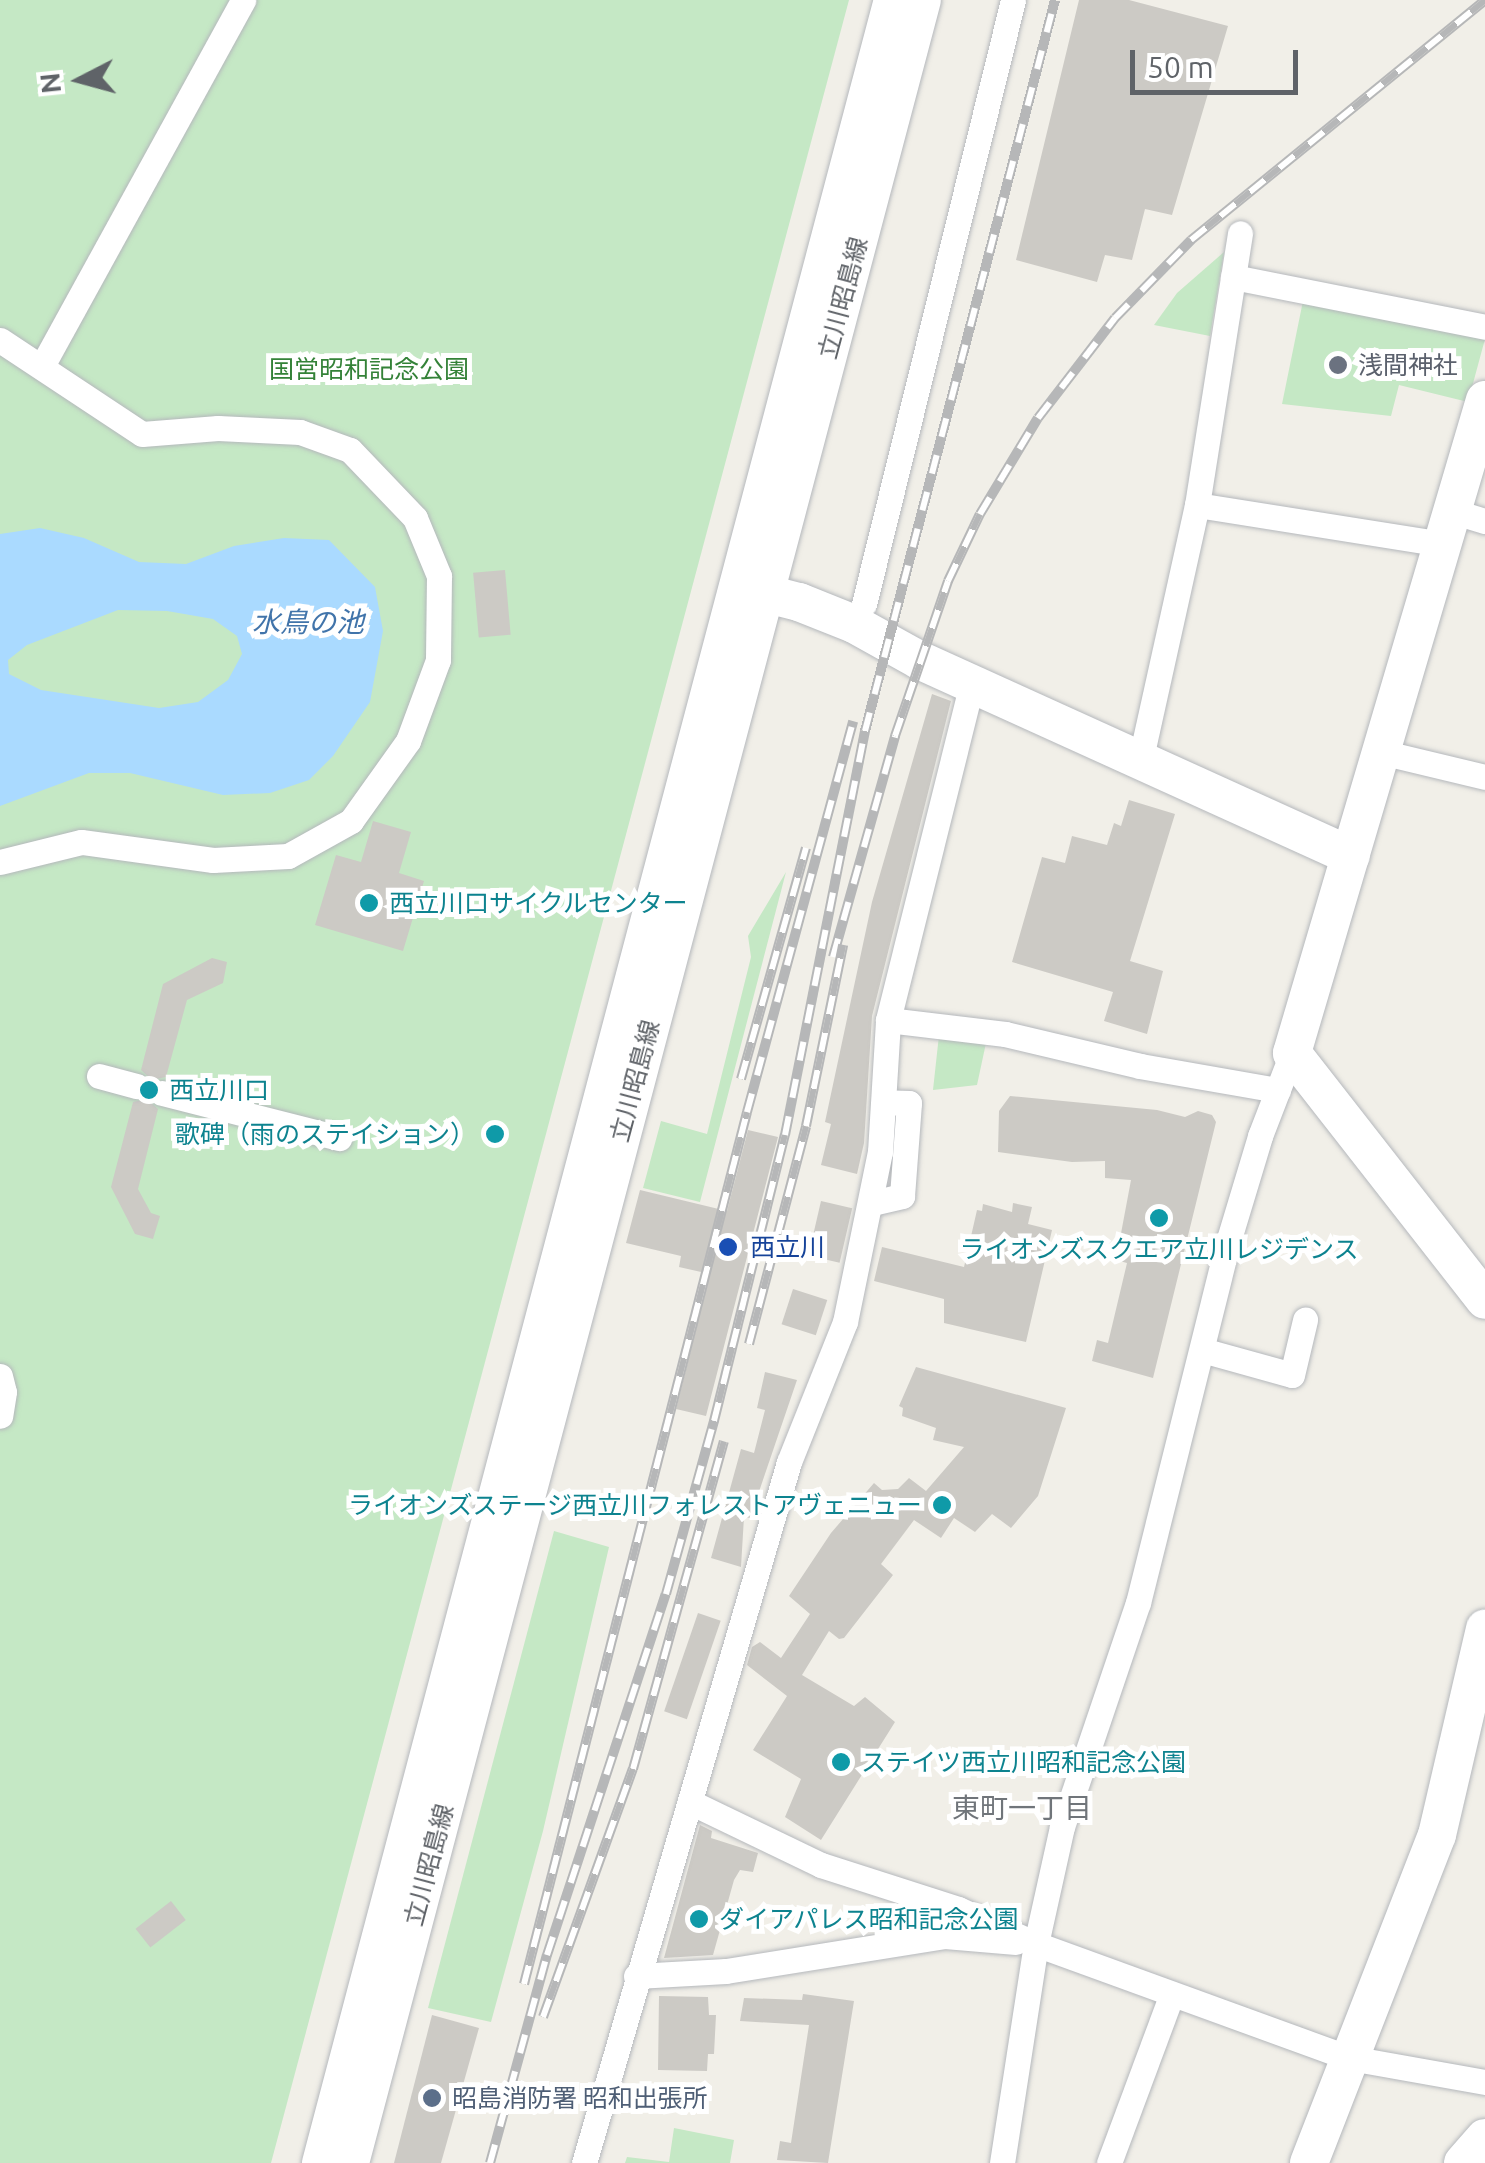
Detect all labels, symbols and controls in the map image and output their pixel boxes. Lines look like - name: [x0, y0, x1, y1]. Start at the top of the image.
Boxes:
- north arrow: [30, 30, 130, 130]
- scale bar: [1135, 30, 1302, 92]
- text: 50 m: [1147, 50, 1214, 84]
- text: N: [33, 71, 66, 95]
- street label: 立川昭島線: [812, 234, 874, 362]
- place label: 浅間神社: [1358, 350, 1458, 380]
- park label: 国営昭和記念公園: [269, 354, 469, 384]
- marker: 浅間神社: [1327, 354, 1349, 376]
- water label: 水鳥の池: [252, 605, 364, 639]
- place label: 西立川口サイクルセンター: [389, 888, 689, 918]
- marker: 西立川口サイクルセンター: [358, 892, 380, 914]
- street label: 立川昭島線: [604, 1017, 666, 1145]
- place label: 西立川口: [169, 1075, 269, 1105]
- marker: 西立川口: [138, 1079, 160, 1101]
- place label: 歌碑（雨のステイション）: [175, 1119, 475, 1149]
- marker: 歌碑（雨のステイション）: [484, 1123, 506, 1145]
- marker: ライオンズスクエア立川レジデンス: [1148, 1207, 1170, 1229]
- place label: 西立川: [750, 1232, 825, 1262]
- marker: 西立川: [715, 1234, 741, 1260]
- place label: ライオンズスクエア立川レジデンス: [959, 1234, 1359, 1264]
- place label: ライオンズステージ西立川フォレストアヴェニュー: [347, 1490, 922, 1520]
- marker: ライオンズステージ西立川フォレストアヴェニュー: [931, 1494, 953, 1516]
- place label: ステイツ西立川昭和記念公園: [861, 1747, 1186, 1777]
- marker: ステイツ西立川昭和記念公園: [830, 1751, 852, 1773]
- district label: 東町一丁目: [952, 1791, 1092, 1825]
- street label: 立川昭島線: [398, 1801, 460, 1929]
- place label: ダイアパレス昭和記念公園: [719, 1904, 1019, 1934]
- marker: ダイアパレス昭和記念公園: [688, 1908, 710, 1930]
- place label: 昭島消防署 昭和出張所: [452, 2083, 708, 2113]
- marker: 昭島消防署 昭和出張所: [421, 2087, 443, 2109]

